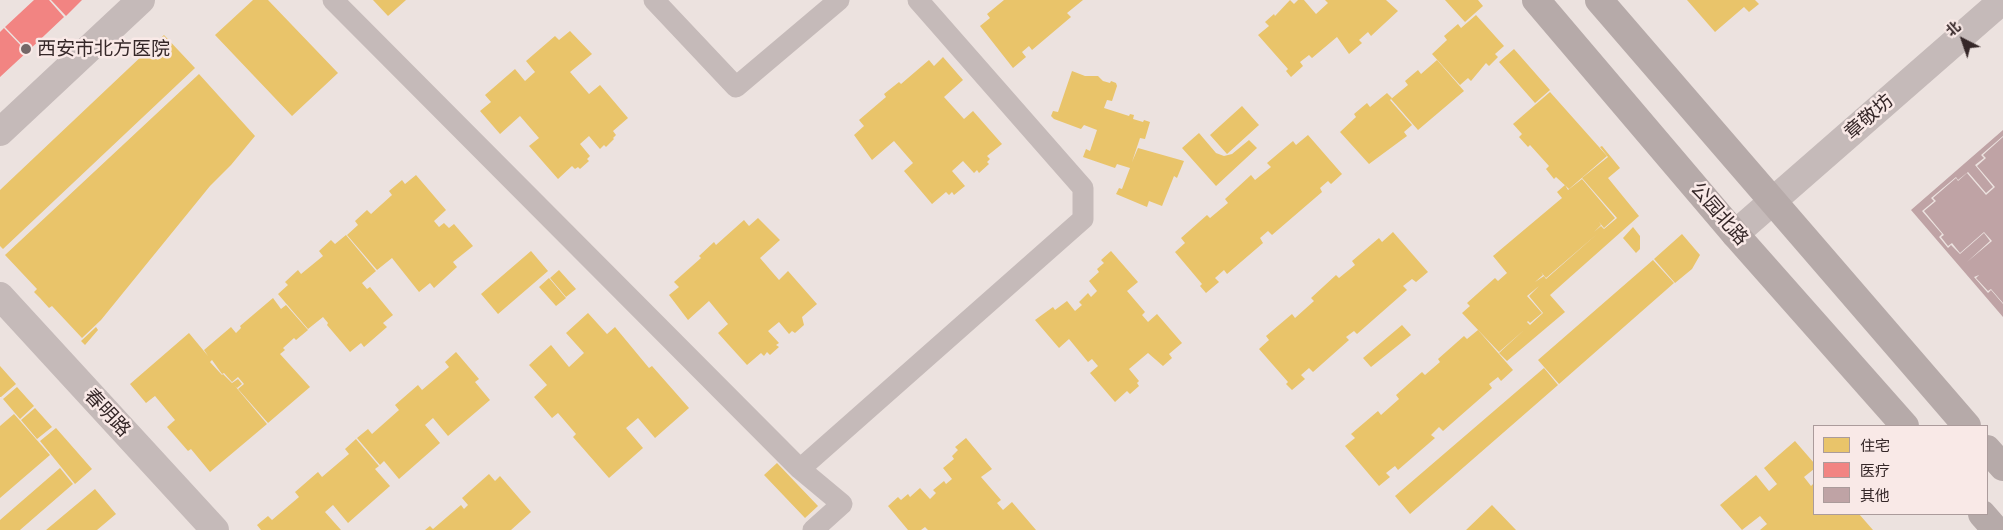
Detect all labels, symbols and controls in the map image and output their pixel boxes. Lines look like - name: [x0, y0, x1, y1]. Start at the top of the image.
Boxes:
- north arrow: [1938, 15, 1988, 65]
- text: 北: [1942, 17, 1964, 40]
- place label: 西安市北方医院: [37, 38, 170, 60]
- marker: 西安市北方医院: [19, 42, 33, 56]
- street label: 章敬坊: [1840, 90, 1898, 144]
- street label: 公园北路: [1685, 178, 1753, 250]
- street label: 春明路: [79, 384, 135, 442]
- legend: [1813, 425, 1988, 515]
- text: 住宅: [1860, 437, 1890, 455]
- text: 医疗: [1860, 462, 1890, 480]
- text: 其他: [1860, 487, 1890, 505]

